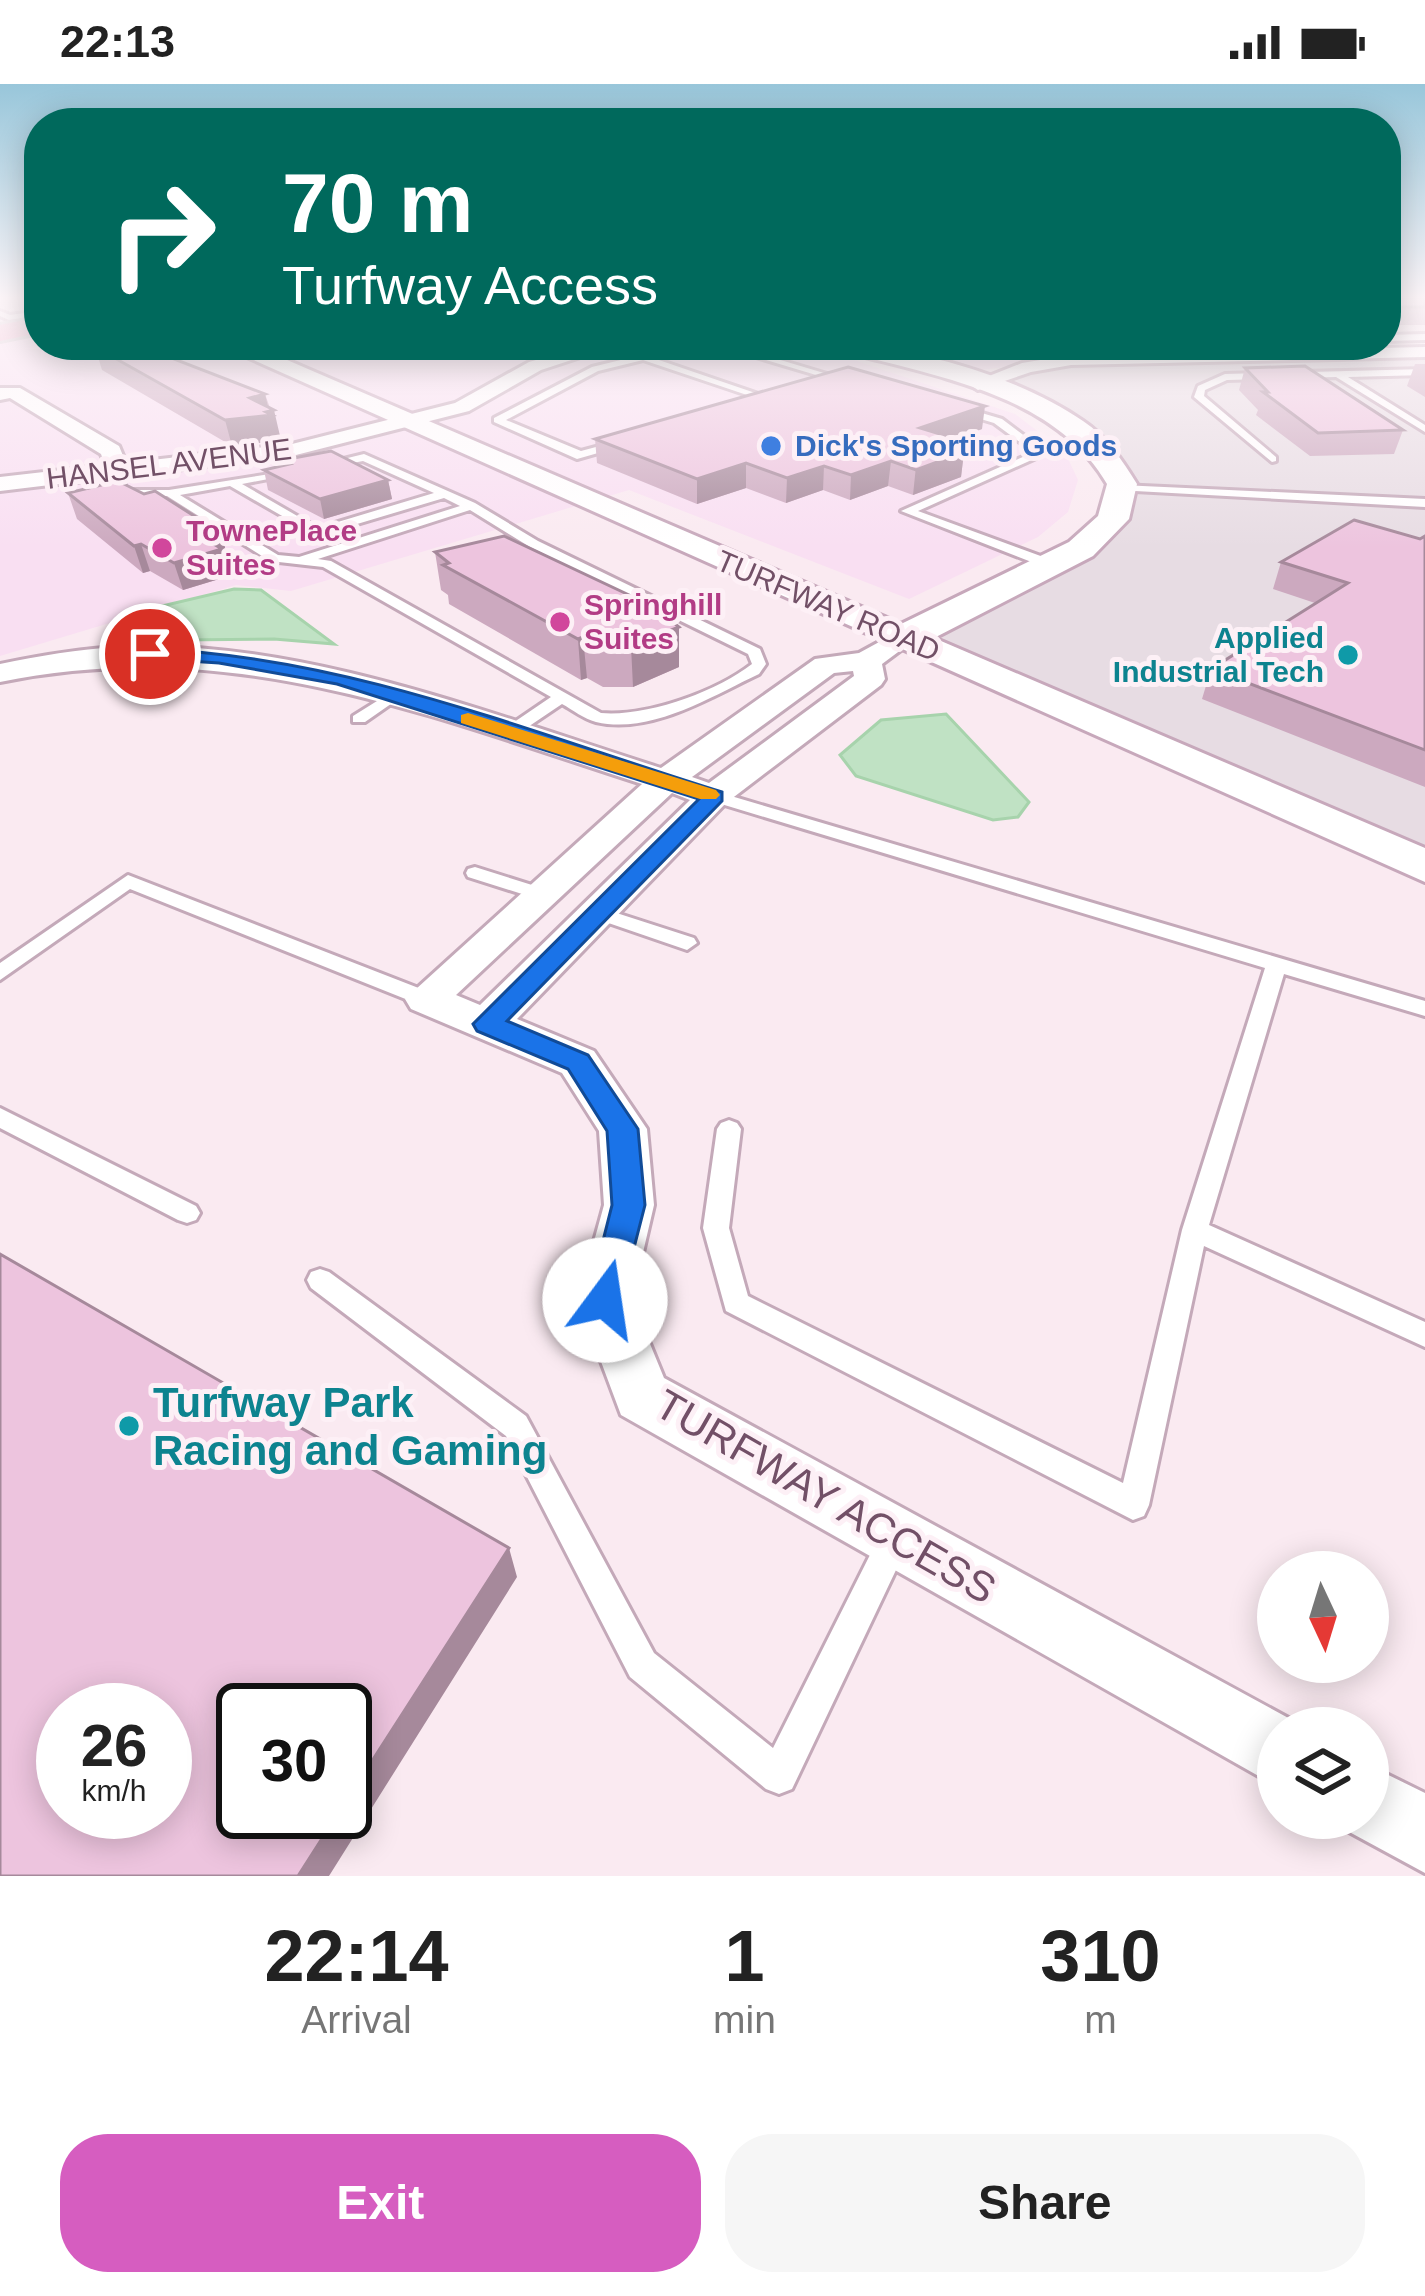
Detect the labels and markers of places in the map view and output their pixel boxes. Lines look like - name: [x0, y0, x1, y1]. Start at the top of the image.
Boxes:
- place label: Dick's Sporting Goods: [795, 429, 1117, 462]
- marker: Dick's Sporting Goods: [758, 433, 784, 459]
- place label: TownePlace Suites: [186, 514, 357, 581]
- marker: TownePlace Suites: [149, 535, 175, 561]
- place label: Springhill Suites: [584, 588, 722, 655]
- pin: [99, 603, 201, 705]
- marker: Springhill Suites: [547, 609, 573, 635]
- place label: Applied Industrial Tech: [1113, 621, 1324, 688]
- marker: Applied Industrial Tech: [1335, 642, 1361, 668]
- place label: Turfway Park Racing and Gaming: [153, 1379, 547, 1474]
- marker: Turfway Park Racing and Gaming: [116, 1413, 142, 1439]

